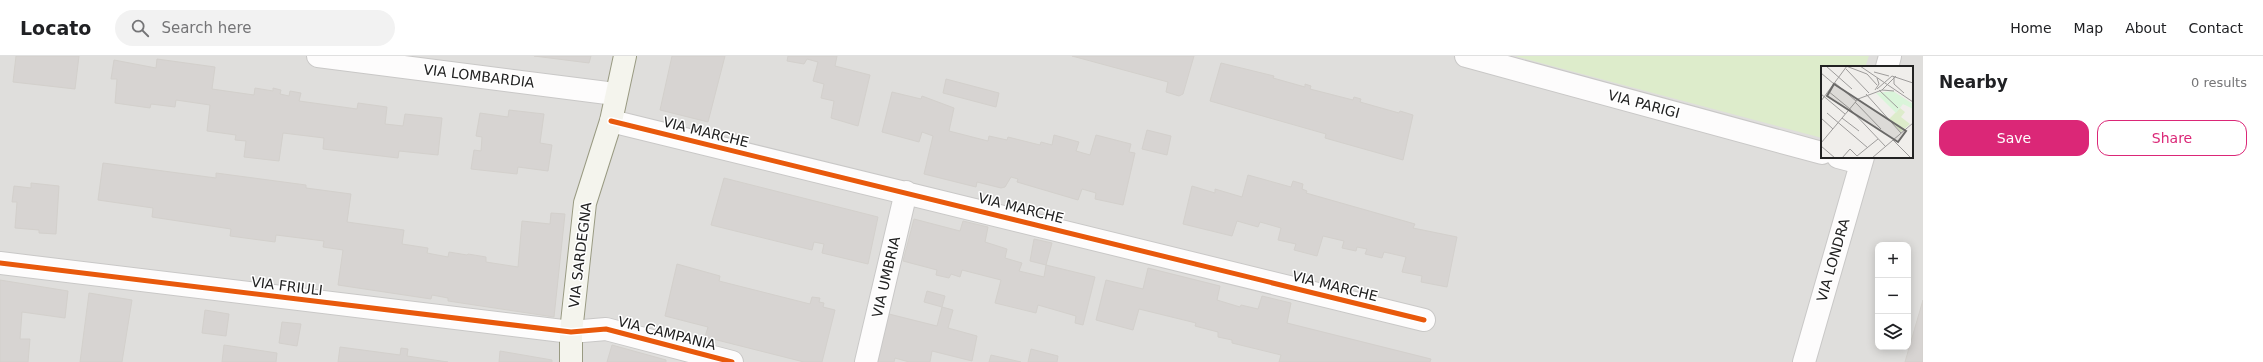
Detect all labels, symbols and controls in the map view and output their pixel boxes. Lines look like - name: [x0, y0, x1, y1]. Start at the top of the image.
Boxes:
- search box: [115, 10, 395, 46]
- text: Locato: [20, 17, 91, 39]
- icon: search: [129, 17, 151, 39]
- text: Search here: [161, 19, 252, 37]
- text: Home: [2010, 20, 2052, 36]
- text: Map: [2074, 20, 2103, 36]
- text: About: [2125, 20, 2167, 36]
- text: Contact: [2189, 20, 2243, 36]
- street label: VIA LOMBARDIA: [423, 61, 536, 91]
- inset map: [1821, 66, 1913, 158]
- text: Nearby: [1939, 72, 2008, 92]
- text: 0 results: [2191, 75, 2247, 90]
- street label: VIA PARIGI: [1606, 87, 1682, 121]
- street label: VIA MARCHE: [662, 114, 750, 150]
- button: Save: [1939, 120, 2089, 156]
- button: Share: [2097, 120, 2247, 156]
- street label: VIA MARCHE: [977, 190, 1065, 226]
- street label: VIA SARDEGNA: [566, 201, 594, 309]
- street label: VIA LONDRA: [1813, 216, 1853, 304]
- street label: VIA UMBRIA: [869, 234, 903, 319]
- map controls: [1875, 242, 1911, 350]
- button: +: [1875, 242, 1911, 278]
- street label: VIA MARCHE: [1291, 268, 1379, 304]
- street label: VIA FRIULI: [250, 274, 324, 298]
- button: −: [1875, 278, 1911, 314]
- street label: VIA CAMPANIA: [616, 313, 718, 353]
- button: layers: [1875, 314, 1911, 350]

